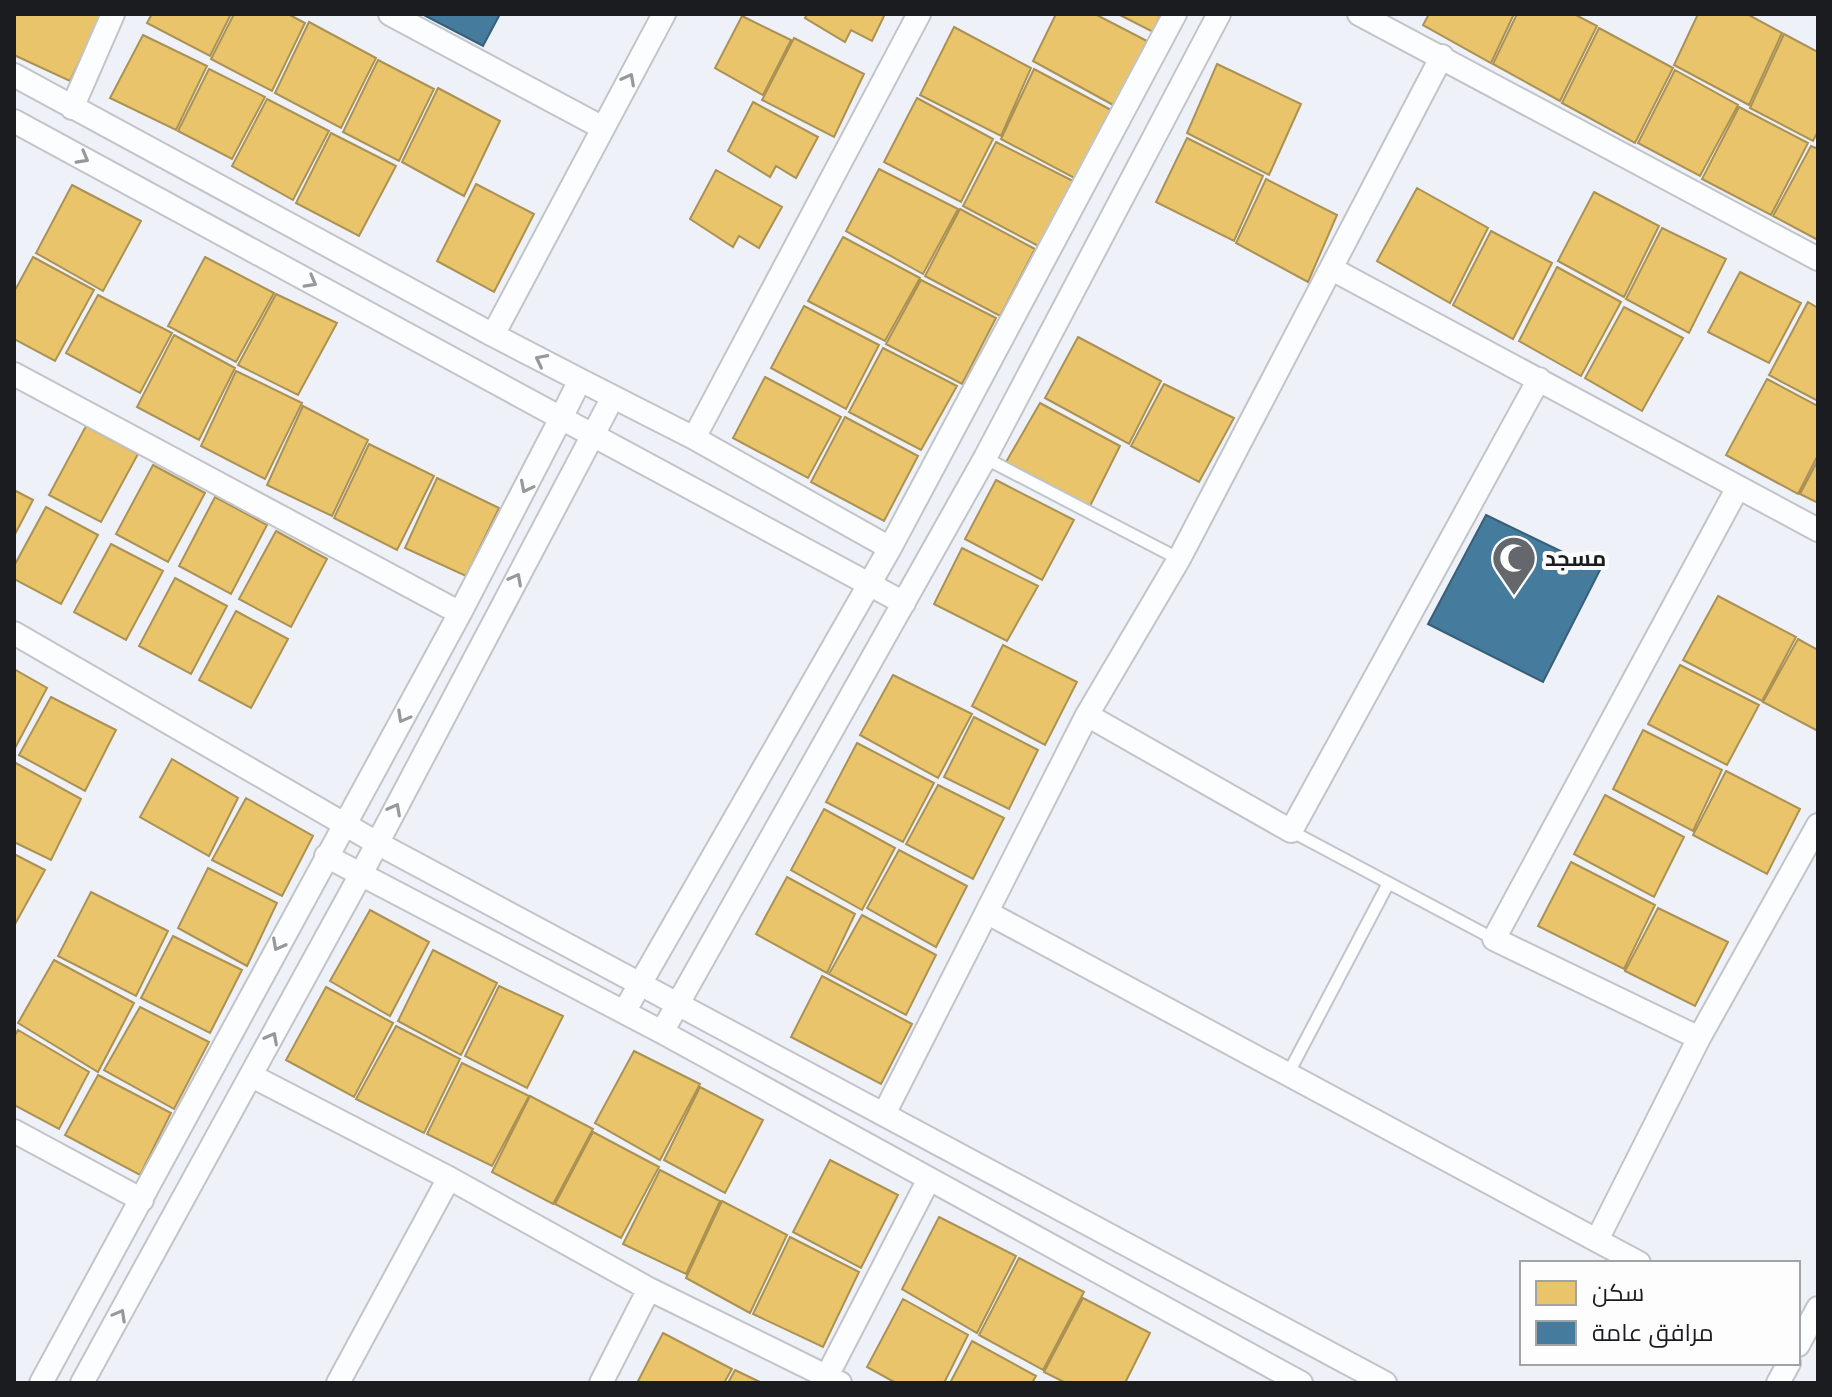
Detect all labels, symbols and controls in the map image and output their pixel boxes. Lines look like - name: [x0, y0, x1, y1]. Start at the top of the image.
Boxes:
- one-way arrow: [620, 72, 635, 87]
- one-way arrow: [74, 148, 88, 164]
- one-way arrow: [302, 272, 317, 288]
- one-way arrow: [534, 354, 549, 369]
- one-way arrow: [520, 479, 535, 494]
- mosque icon: مسجد: [1490, 534, 1538, 597]
- place label: مسجد: [1545, 545, 1606, 572]
- one-way arrow: [507, 572, 522, 587]
- one-way arrow: [397, 708, 413, 722]
- one-way arrow: [385, 802, 400, 817]
- one-way arrow: [273, 936, 288, 951]
- one-way arrow: [263, 1032, 278, 1046]
- legend: [1520, 1261, 1800, 1365]
- text: سكن: [1592, 1278, 1644, 1307]
- one-way arrow: [110, 1309, 126, 1323]
- text: مرافق عامة: [1592, 1318, 1714, 1348]

